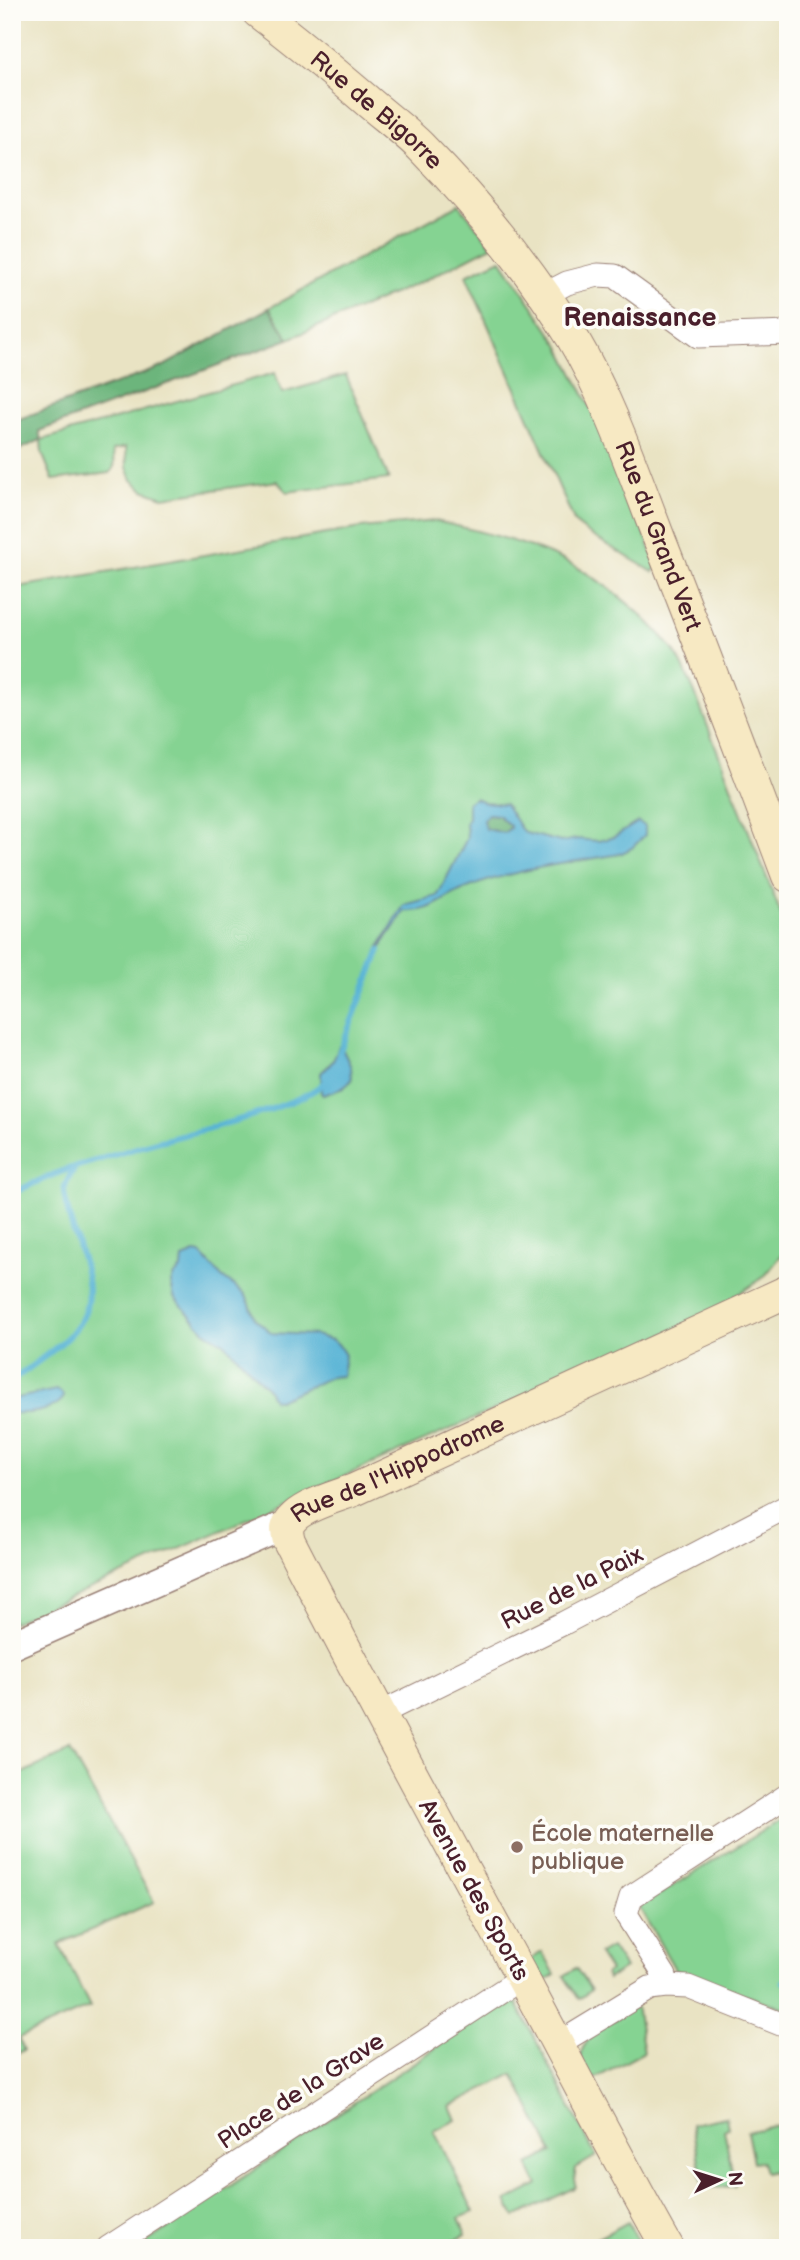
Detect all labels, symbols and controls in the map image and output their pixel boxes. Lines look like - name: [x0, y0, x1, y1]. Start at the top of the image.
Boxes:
- street label: Rue de Bigorre: [304, 45, 449, 175]
- district label: Renaissance: [564, 303, 716, 334]
- street label: Rue du Grand Vert: [609, 437, 708, 636]
- street label: Rue de l'Hippodrome: [285, 1409, 509, 1529]
- street label: Rue de la Paix: [496, 1540, 648, 1636]
- street label: Avenue des Sports: [412, 1794, 536, 1986]
- place label: École maternelle publique: [531, 1818, 714, 1876]
- marker: École maternelle publique: [509, 1839, 525, 1855]
- street label: Place de la Grave: [212, 2026, 390, 2156]
- north arrow: [684, 2144, 754, 2214]
- text: N: [722, 2171, 746, 2187]

